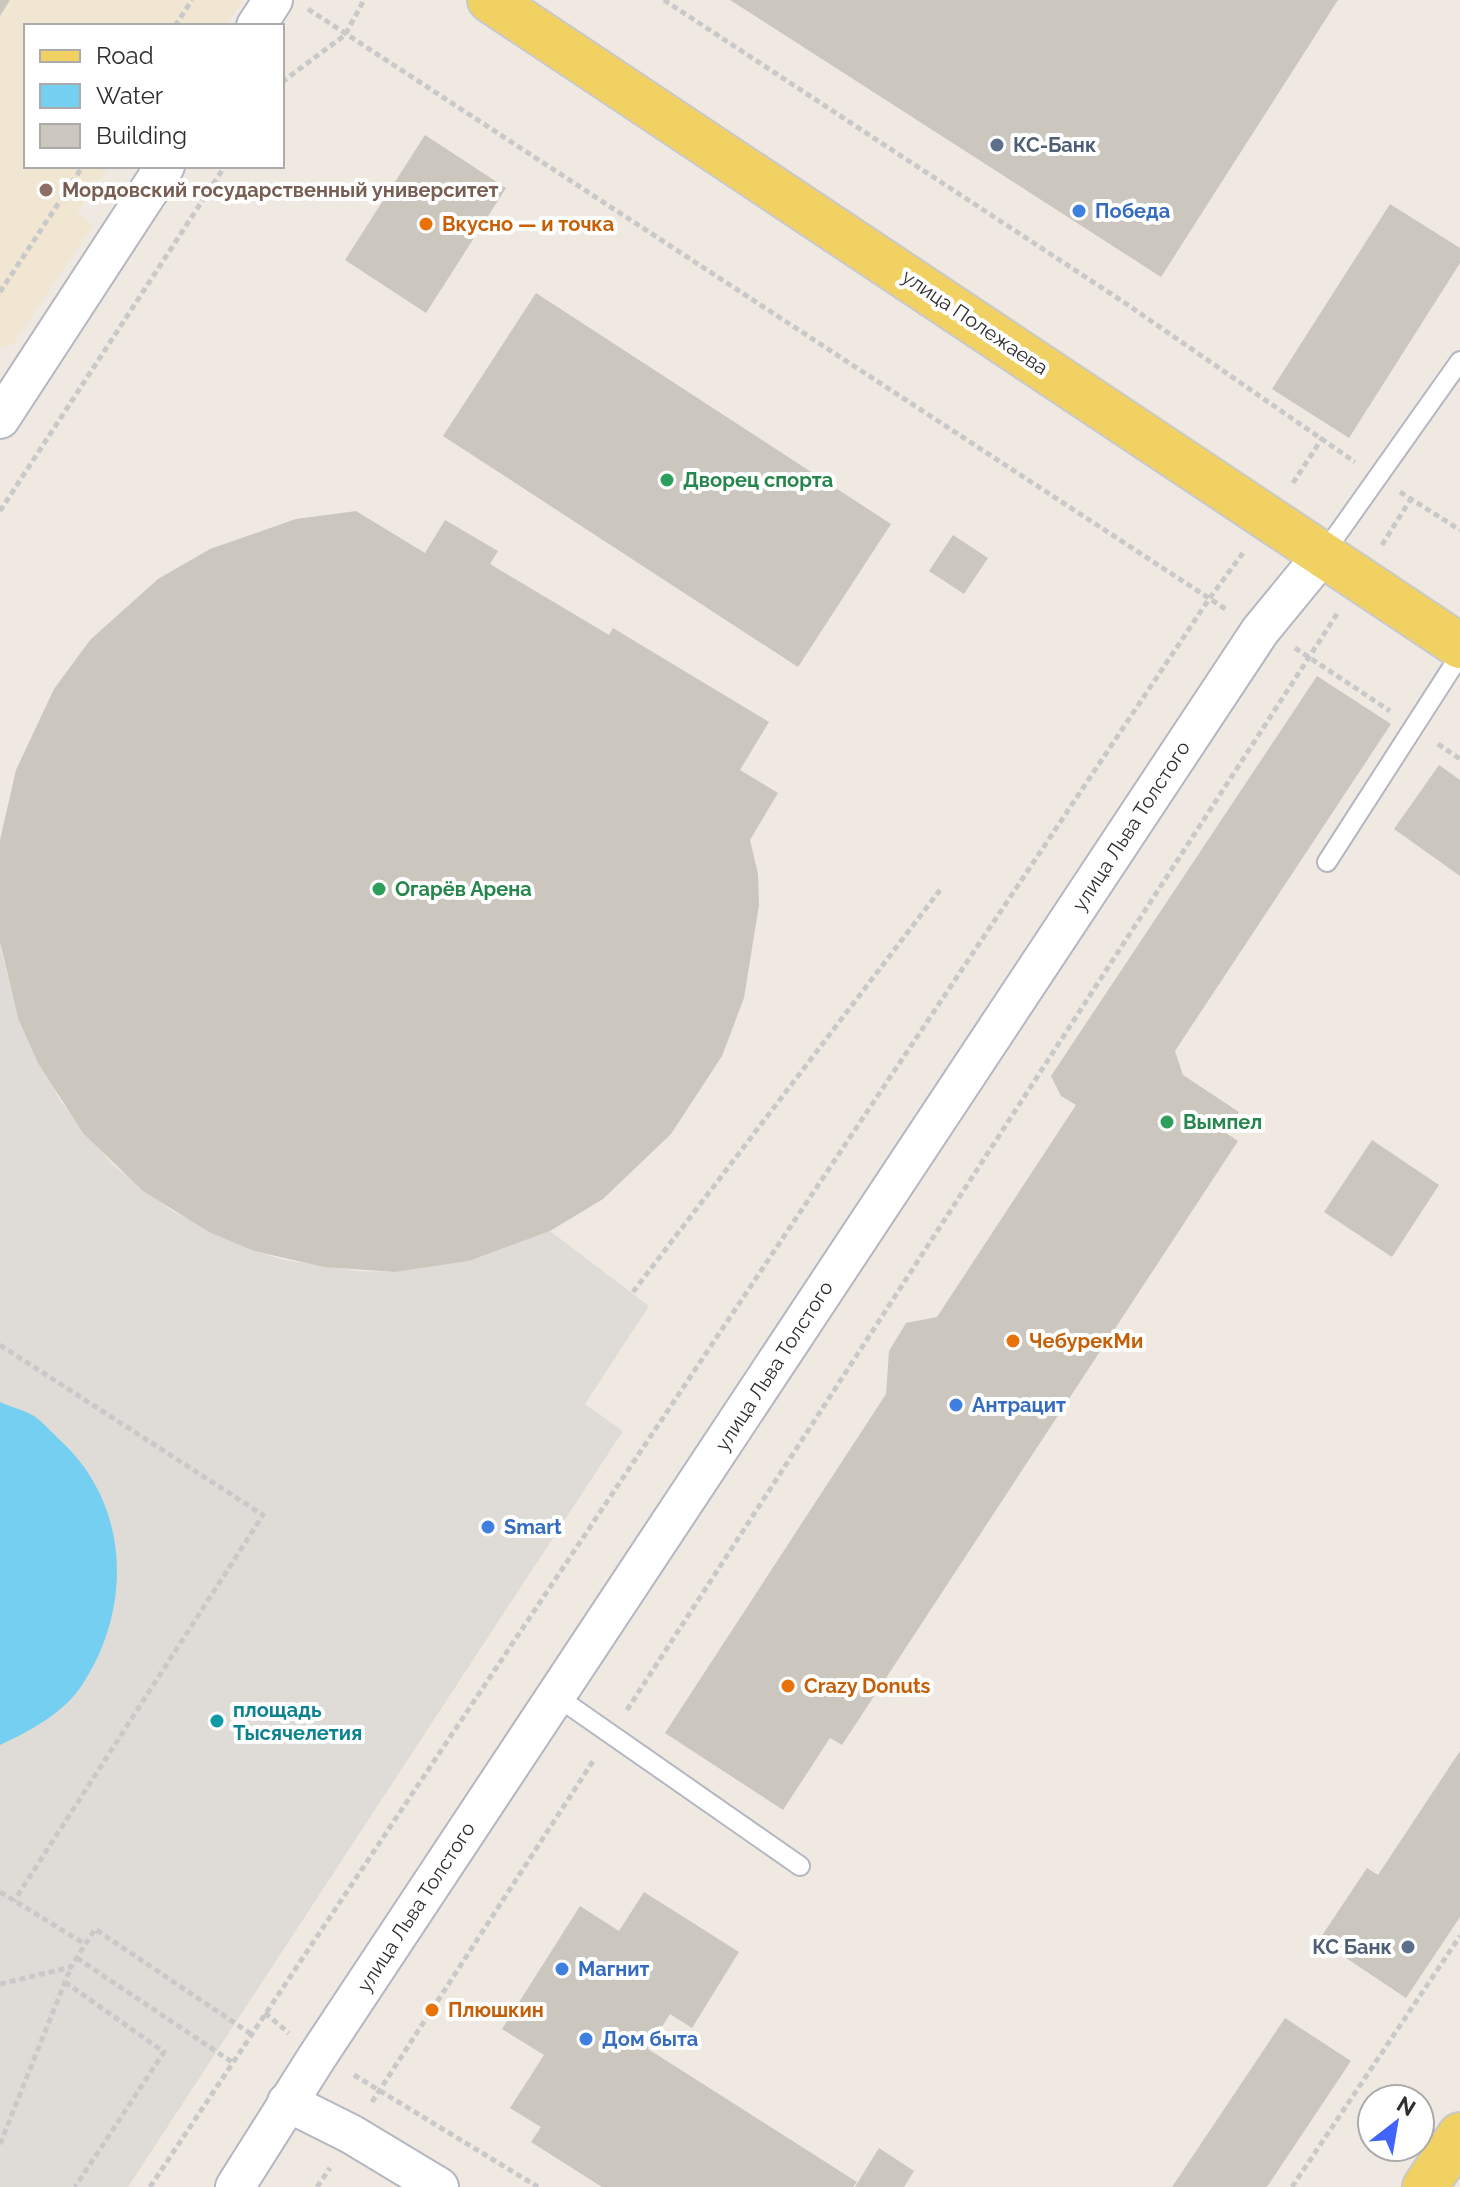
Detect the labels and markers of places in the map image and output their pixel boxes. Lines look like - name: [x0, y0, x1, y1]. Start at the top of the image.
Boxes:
- place label: КС-Банк: [1013, 133, 1096, 157]
- marker: КС-Банк: [988, 136, 1006, 154]
- place label: Мордовский государственный университет: [62, 178, 499, 202]
- marker: Мордовский государственный университет: [37, 181, 55, 199]
- place label: Победа: [1095, 199, 1170, 223]
- marker: Победа: [1070, 202, 1088, 220]
- place label: Вкусно — и точка: [442, 212, 614, 236]
- marker: Вкусно — и точка: [417, 215, 435, 233]
- place label: Дворец cпорта: [683, 468, 833, 492]
- marker: Дворец cпорта: [658, 471, 676, 489]
- place label: Огарёв Арена: [395, 877, 532, 901]
- marker: Огарёв Арена: [370, 880, 388, 898]
- place label: Вымпел: [1183, 1110, 1262, 1134]
- marker: Вымпел: [1158, 1113, 1176, 1131]
- place label: ЧебурекМи: [1029, 1329, 1143, 1353]
- marker: ЧебурекМи: [1004, 1332, 1022, 1350]
- place label: Антрацит: [972, 1393, 1066, 1417]
- marker: Антрацит: [947, 1396, 965, 1414]
- place label: Smart: [504, 1515, 562, 1539]
- marker: Smart: [479, 1518, 497, 1536]
- place label: Crazy Donuts: [804, 1674, 931, 1698]
- marker: Crazy Donuts: [779, 1677, 797, 1695]
- place label: площадь Тысячелетия: [233, 1698, 362, 1745]
- marker: площадь Тысячелетия: [208, 1712, 226, 1730]
- place label: КС Банк: [1312, 1935, 1392, 1959]
- marker: КС Банк: [1399, 1938, 1417, 1956]
- place label: Магнит: [578, 1957, 649, 1981]
- marker: Магнит: [553, 1960, 571, 1978]
- place label: Плюшкин: [448, 1998, 544, 2022]
- marker: Плюшкин: [423, 2001, 441, 2019]
- place label: Дом быта: [602, 2027, 698, 2051]
- marker: Дом быта: [577, 2030, 595, 2048]

